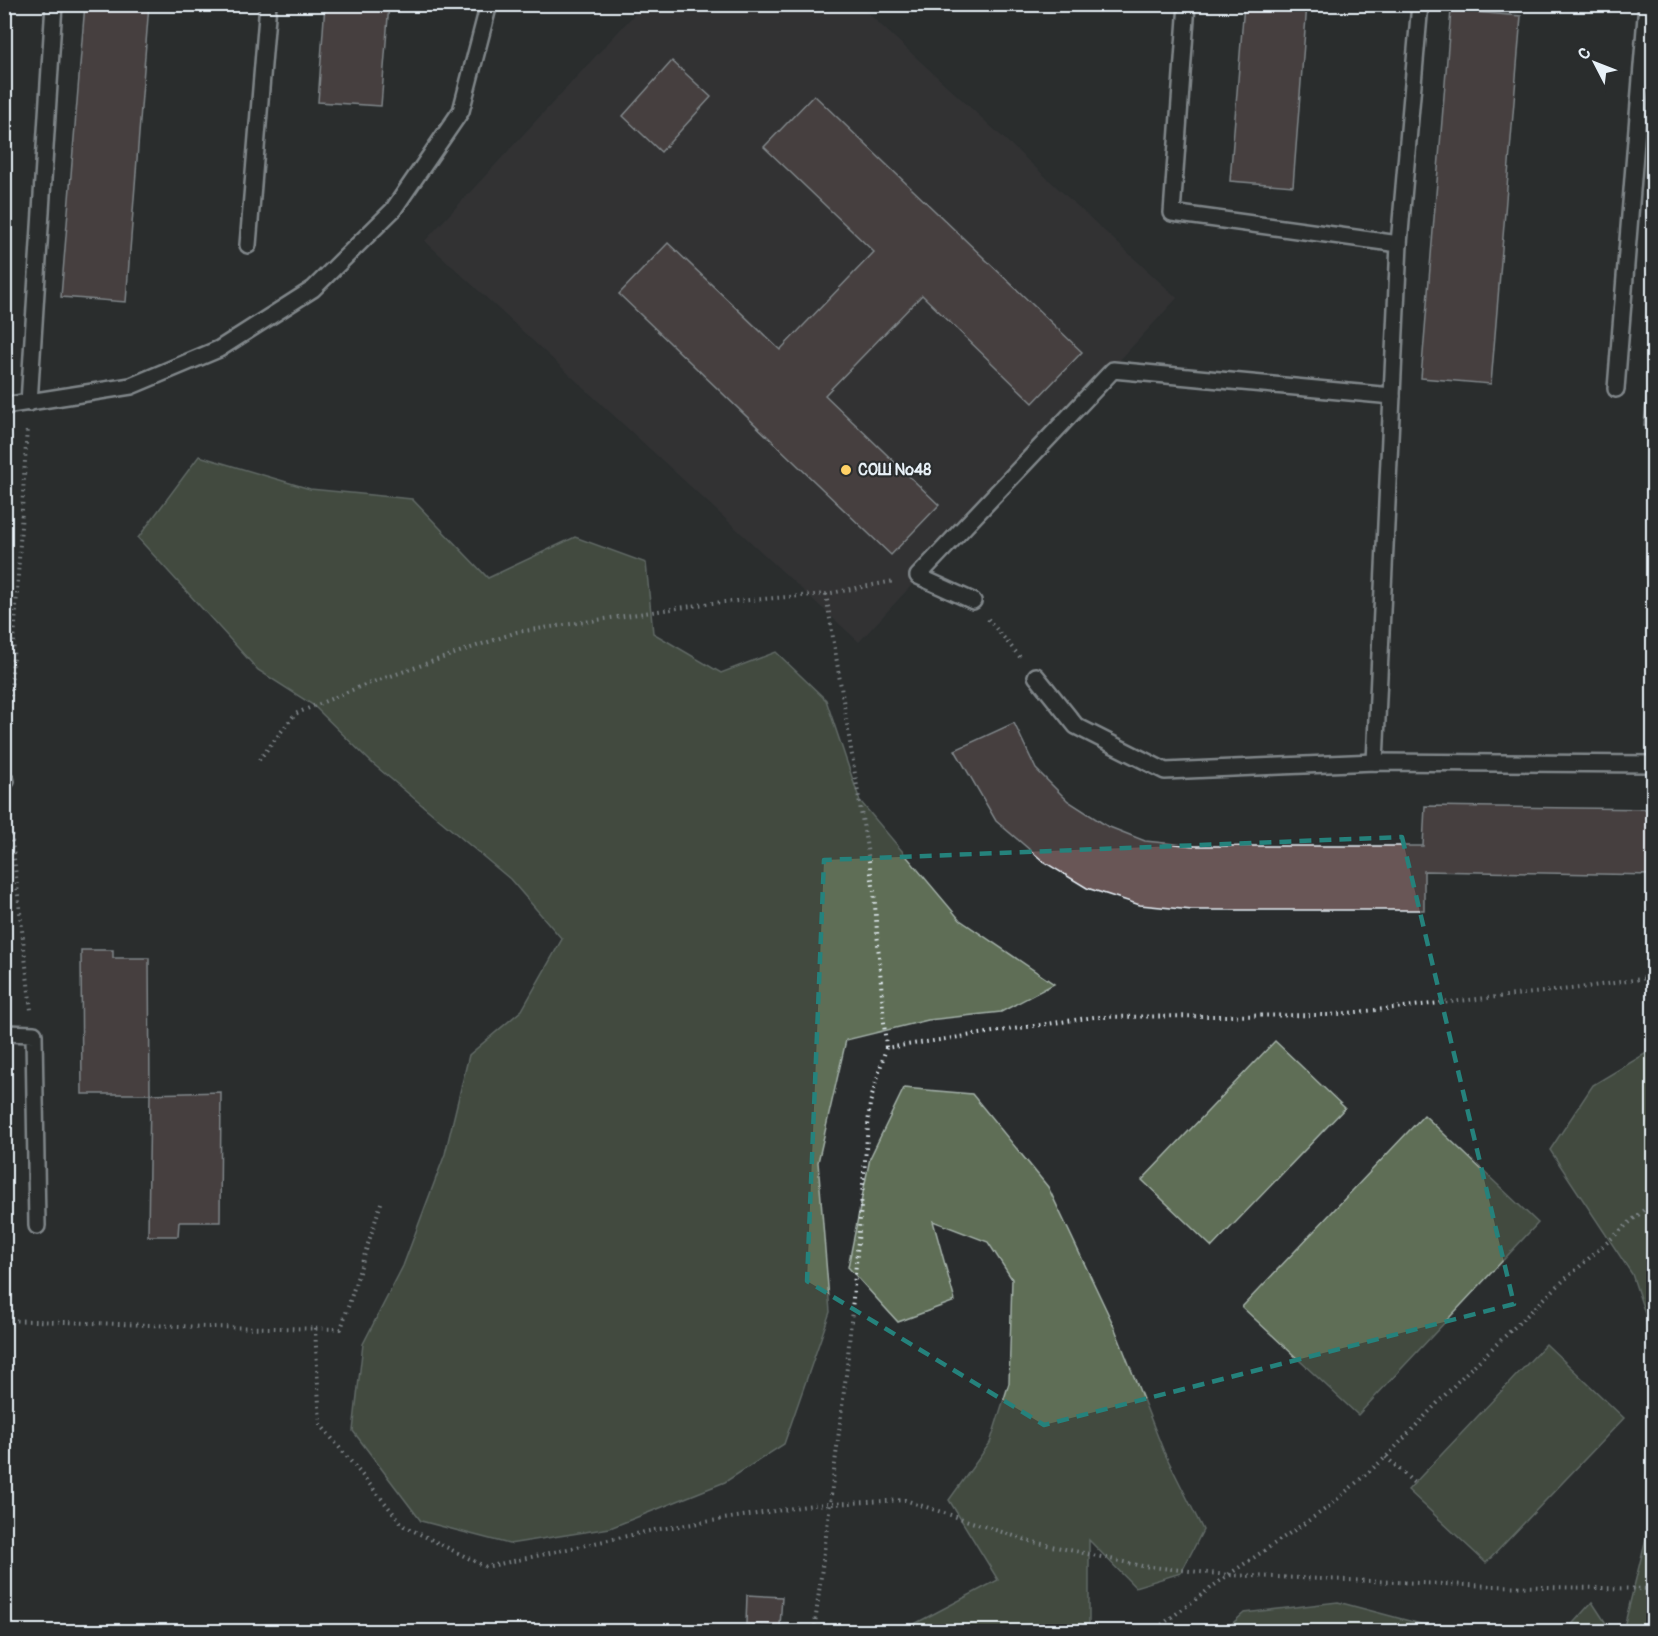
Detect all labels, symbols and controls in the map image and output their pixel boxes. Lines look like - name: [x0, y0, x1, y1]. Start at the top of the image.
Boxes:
- north arrow: [1565, 33, 1625, 93]
- text: С: [1574, 43, 1595, 64]
- place label: СОШ №48: [858, 460, 931, 480]
- marker: СОШ №48: [839, 463, 853, 477]

